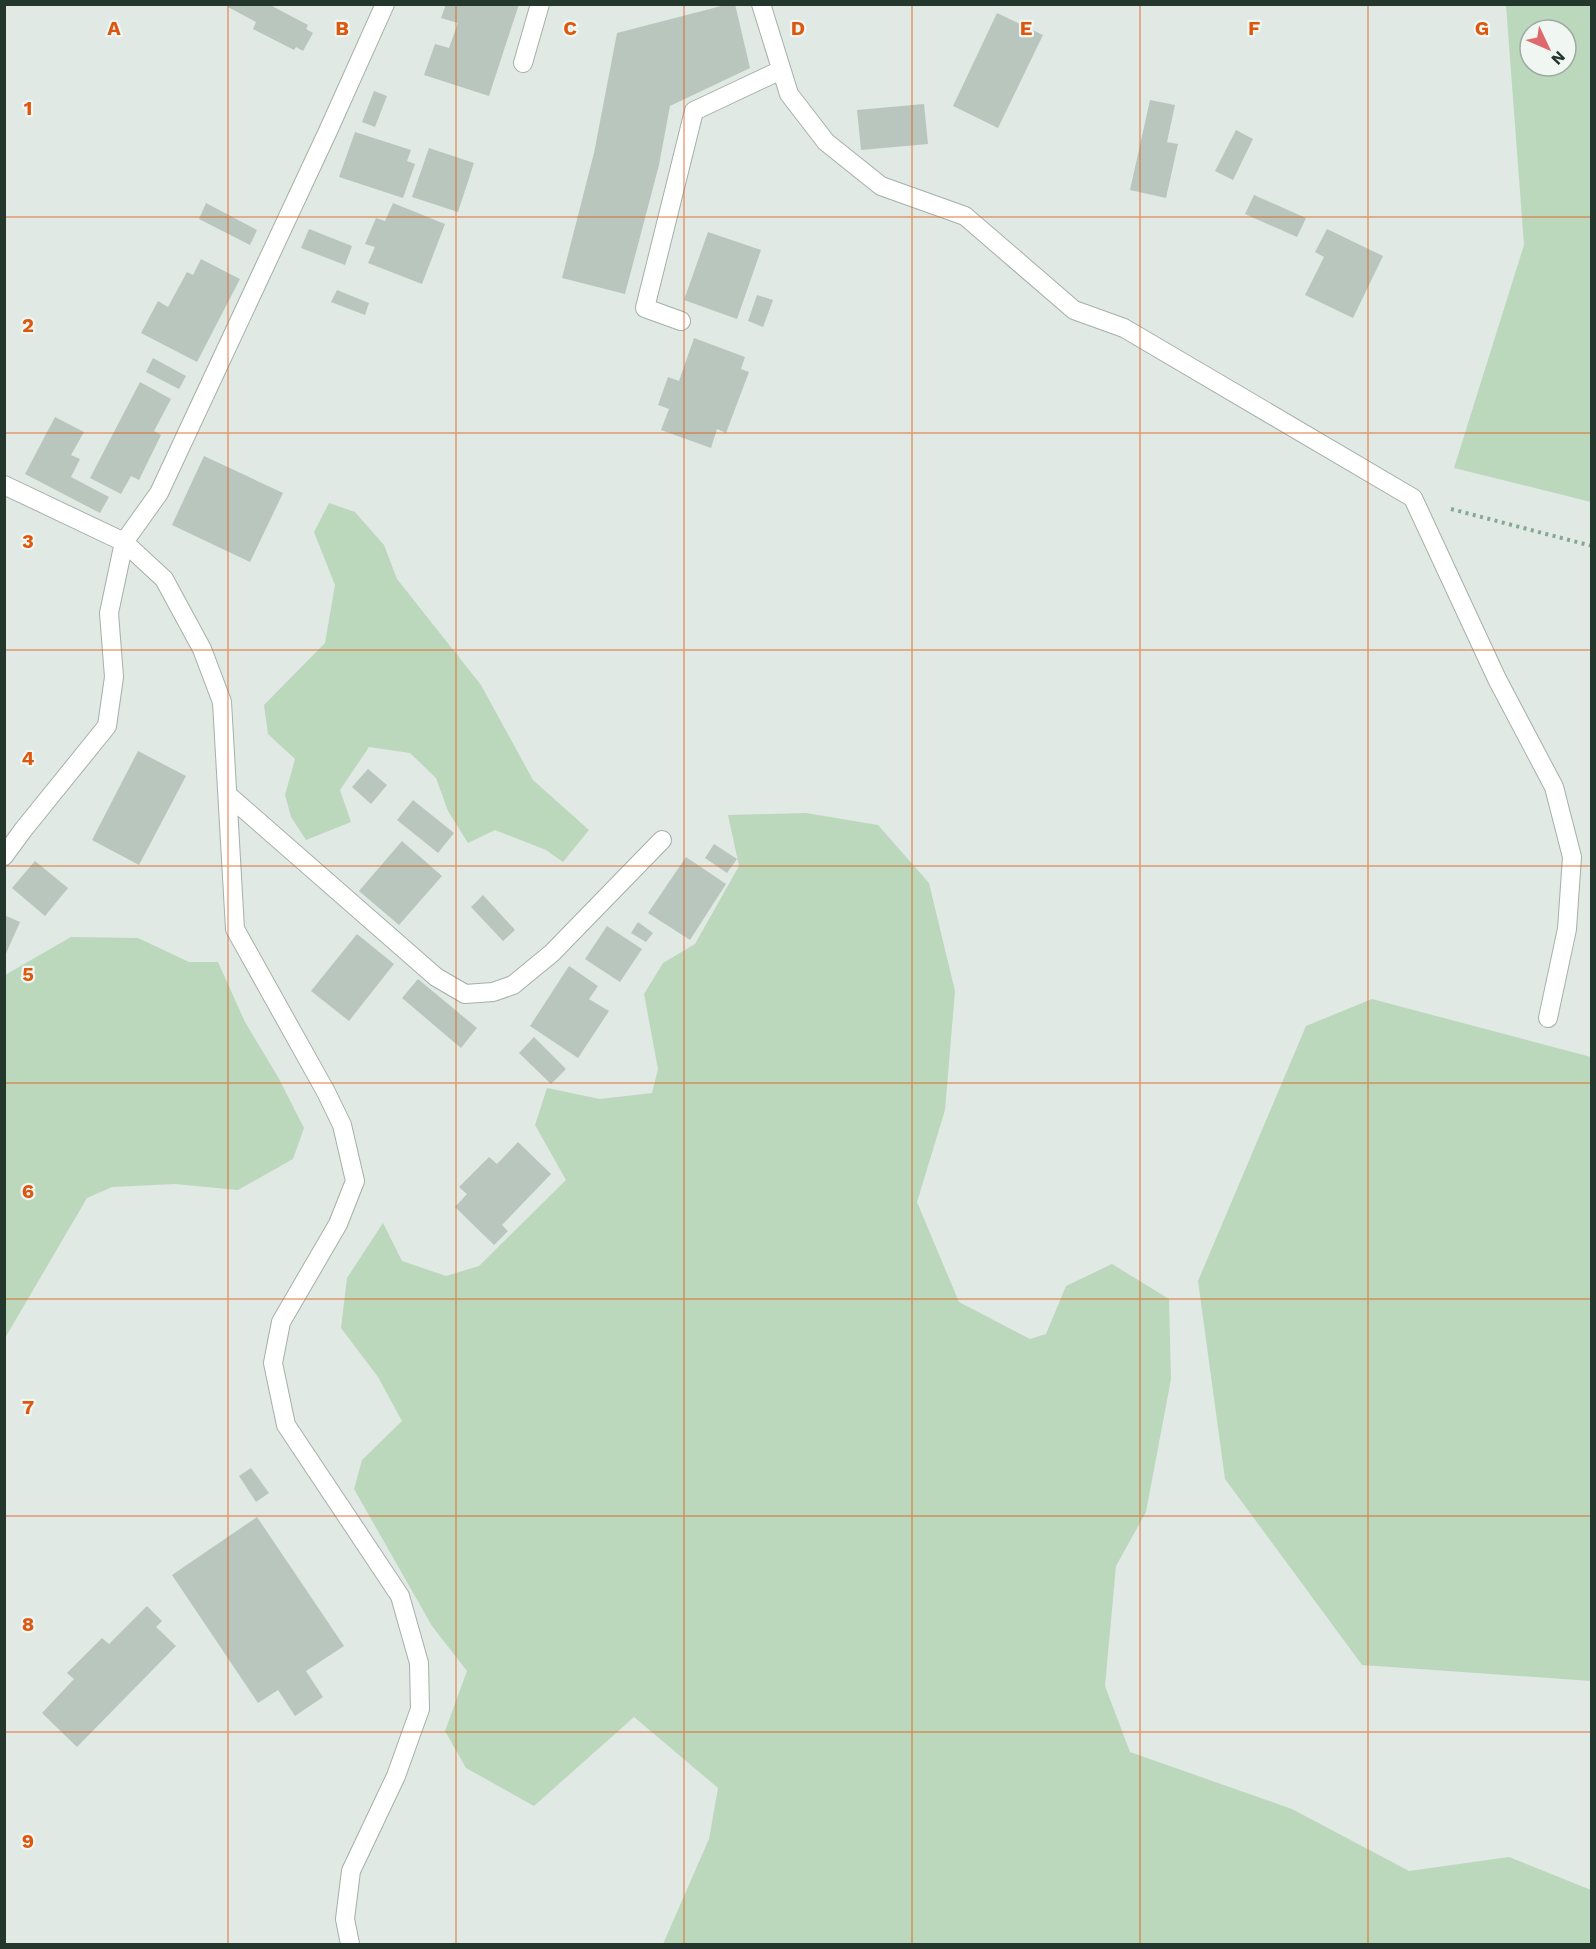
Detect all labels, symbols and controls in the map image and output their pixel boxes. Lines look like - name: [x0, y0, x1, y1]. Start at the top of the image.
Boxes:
- text: A: [107, 16, 121, 40]
- text: B: [335, 16, 349, 40]
- text: C: [563, 16, 577, 40]
- text: D: [791, 16, 805, 40]
- text: E: [1020, 16, 1032, 40]
- text: F: [1248, 16, 1260, 40]
- text: G: [1475, 16, 1489, 40]
- north arrow: [1518, 18, 1578, 78]
- text: N: [1547, 47, 1569, 69]
- text: 1: [24, 96, 32, 120]
- text: 2: [22, 313, 34, 337]
- text: 3: [22, 529, 34, 553]
- text: 4: [22, 746, 35, 770]
- text: 5: [22, 962, 34, 986]
- text: 6: [22, 1179, 34, 1203]
- text: 7: [22, 1395, 34, 1419]
- text: 8: [22, 1612, 34, 1636]
- text: 9: [22, 1829, 34, 1853]

